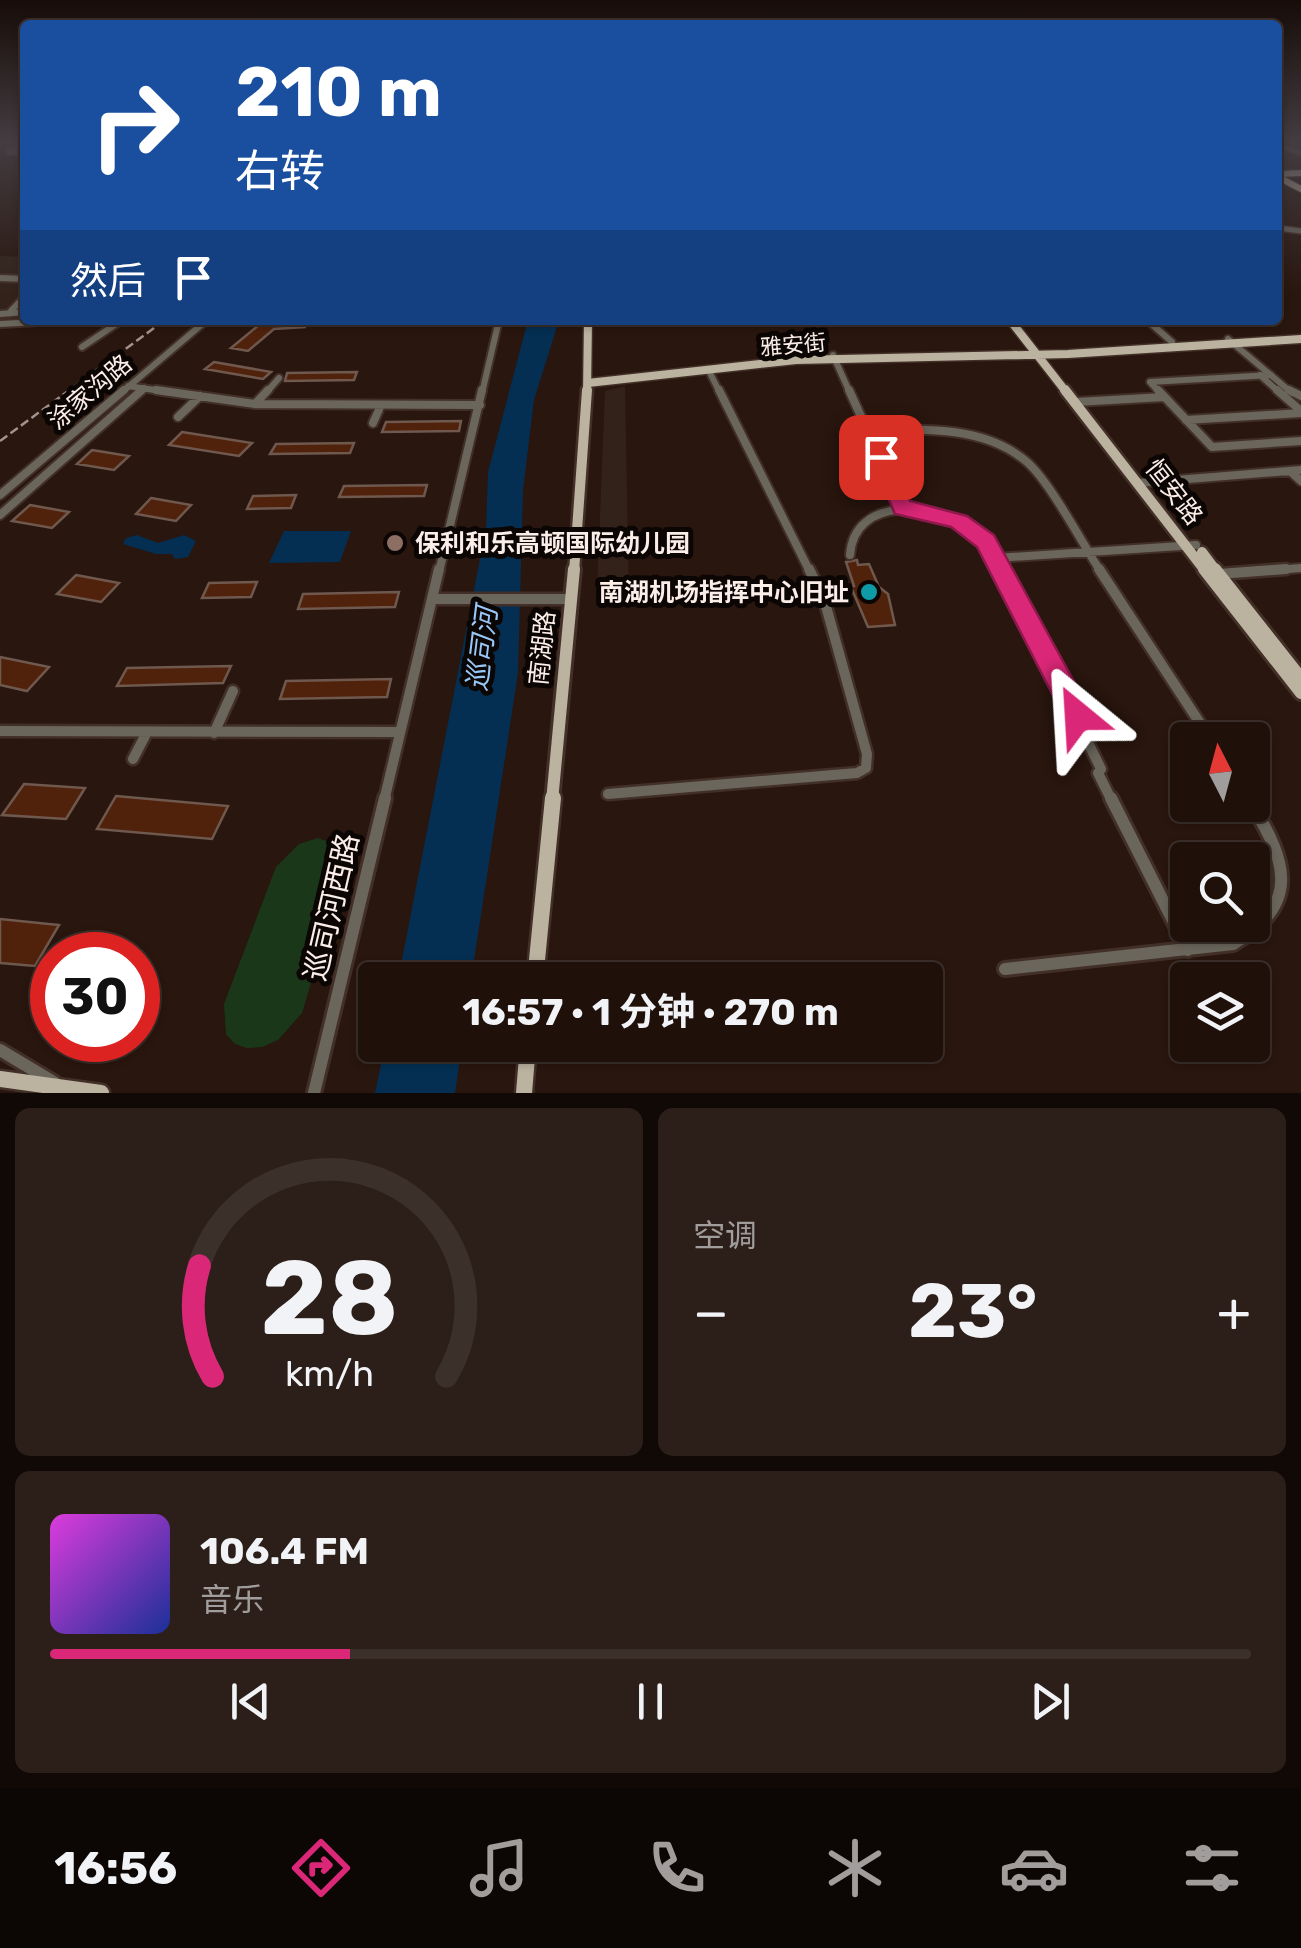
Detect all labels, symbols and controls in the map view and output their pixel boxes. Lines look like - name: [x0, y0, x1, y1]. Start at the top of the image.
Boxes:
- text: 210 m: [235, 51, 442, 134]
- icon: right: [70, 60, 200, 190]
- text: 右转: [235, 145, 325, 198]
- icon: arrive: [166, 250, 221, 305]
- text: 然后: [70, 258, 146, 304]
- street label: 雅安街: [759, 329, 827, 361]
- street label: 涂家沟路: [42, 349, 138, 435]
- pin: [839, 415, 924, 500]
- icon: arrive: [854, 430, 909, 485]
- street label: 恒安路: [1139, 454, 1209, 530]
- place label: 保利和乐高顿国际幼儿园: [415, 529, 690, 558]
- marker: 保利和乐高顿国际幼儿园: [384, 532, 406, 554]
- place label: 南湖机场指挥中心旧址: [599, 578, 849, 607]
- marker: 南湖机场指挥中心旧址: [858, 581, 880, 603]
- water label: 巡司河: [461, 600, 504, 693]
- street label: 南湖路: [524, 609, 560, 687]
- position arrow: [1026, 664, 1130, 768]
- north arrow: [1170, 722, 1270, 822]
- map controls: [1170, 722, 1270, 1062]
- street label: 巡司河西路: [298, 830, 366, 984]
- button: search: [1170, 842, 1270, 942]
- speed limit sign: 30: [30, 932, 160, 1062]
- button: layers: [1170, 962, 1270, 1062]
- text: 16:57 · 1 分钟 · 270 m: [462, 989, 839, 1035]
- text: 空调: [693, 1217, 757, 1255]
- text: 28: [260, 1237, 398, 1360]
- text: 23°: [908, 1267, 1037, 1356]
- text: −: [693, 1280, 729, 1345]
- text: +: [1217, 1280, 1251, 1345]
- text: km/h: [284, 1353, 374, 1395]
- text: 106.4 FM: [200, 1528, 369, 1574]
- text: 音乐: [200, 1581, 264, 1619]
- icon: previous: [223, 1674, 278, 1729]
- icon: pause: [623, 1674, 678, 1729]
- icon: next: [1023, 1674, 1078, 1729]
- icon: directions: [286, 1833, 356, 1903]
- icon: music: [464, 1833, 534, 1903]
- icon: phone: [642, 1833, 712, 1903]
- icon: climate: [820, 1833, 890, 1903]
- icon: car: [999, 1833, 1069, 1903]
- icon: filters: [1177, 1833, 1247, 1903]
- text: 16:56: [54, 1842, 177, 1895]

